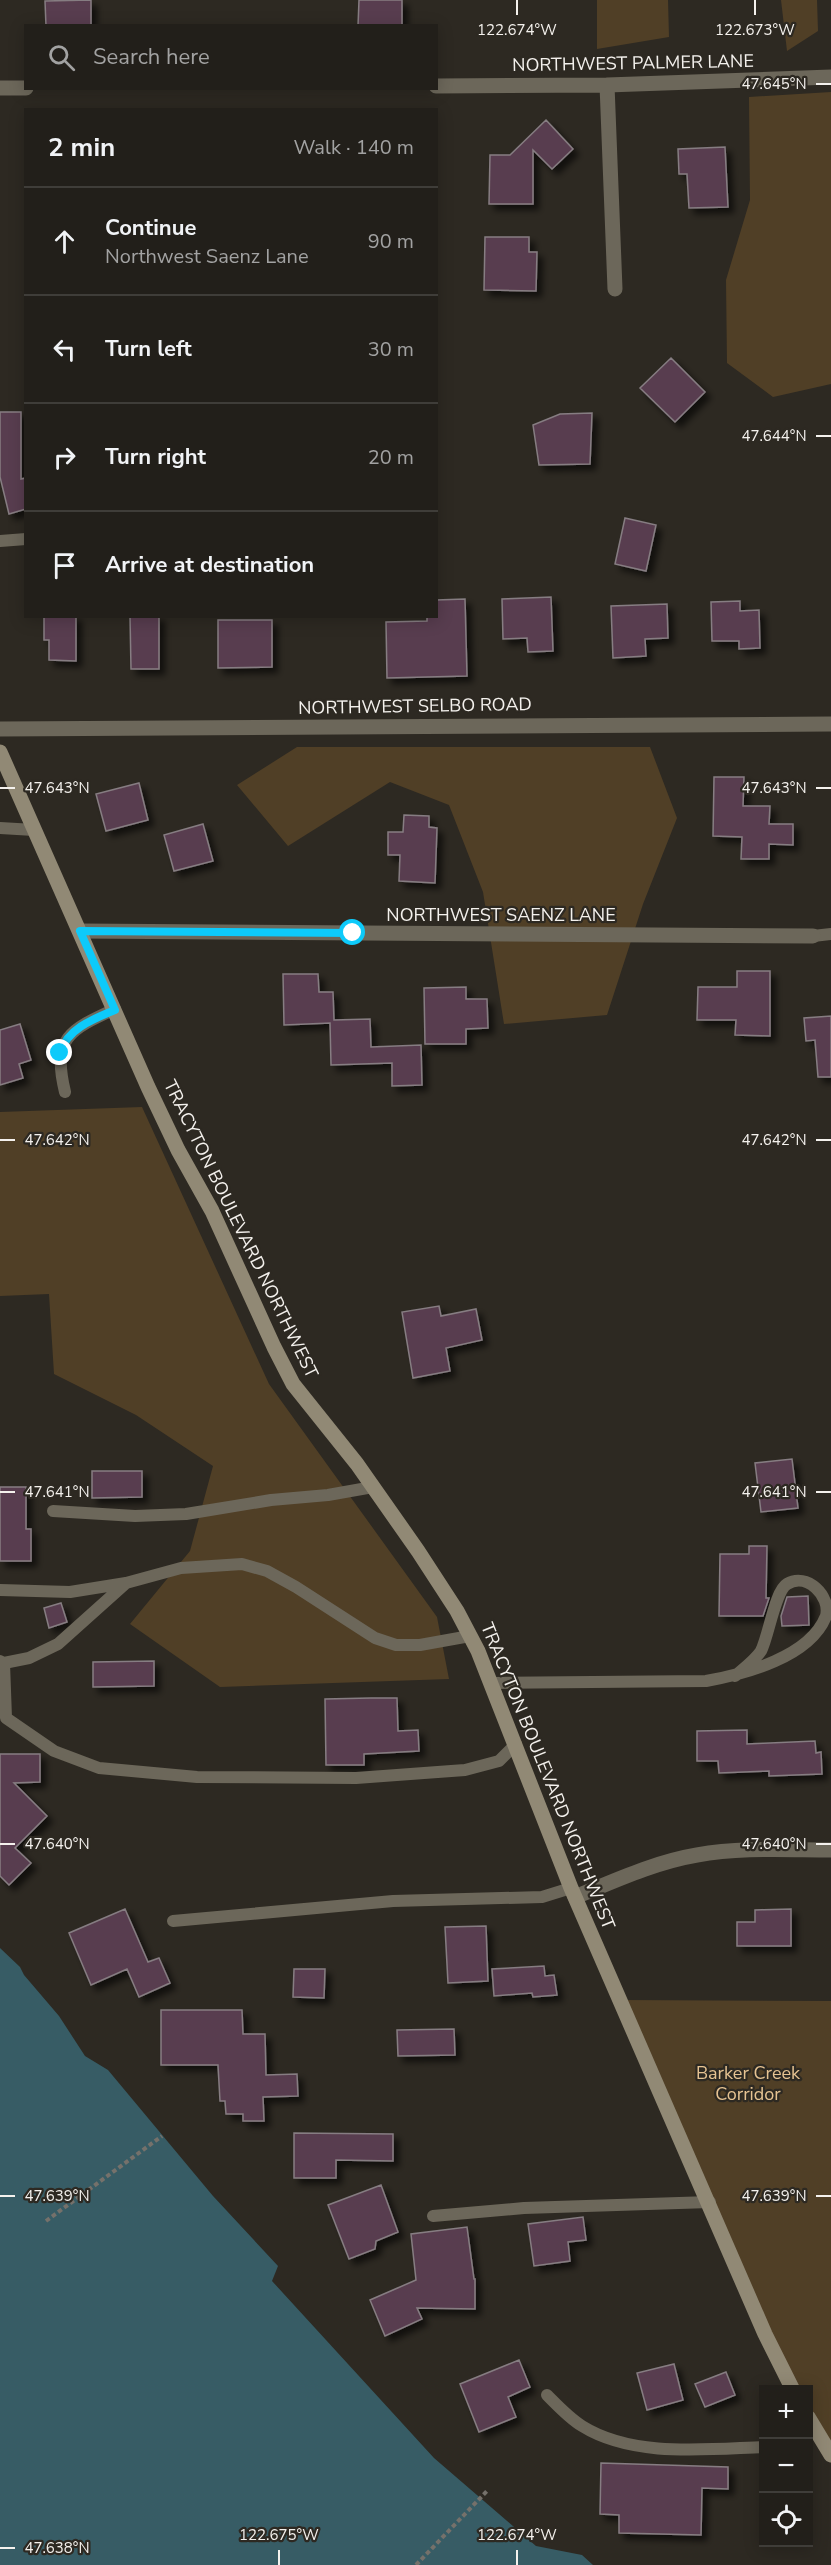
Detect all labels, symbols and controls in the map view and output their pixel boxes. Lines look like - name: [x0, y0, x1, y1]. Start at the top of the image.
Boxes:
- text: 122.674°W: [477, 20, 557, 40]
- text: 122.673°W: [715, 20, 795, 40]
- search box: [24, 24, 438, 90]
- icon: search: [45, 41, 78, 74]
- text: Search here: [93, 42, 210, 72]
- street label: NORTHWEST PALMER LANE: [512, 49, 754, 77]
- text: 47.645°N: [741, 74, 807, 94]
- text: 2 min: [48, 130, 115, 165]
- text: Walk · 140 m: [294, 134, 414, 161]
- text: Continue: [105, 213, 196, 243]
- icon: ahead: [48, 225, 81, 258]
- text: 90 m: [368, 228, 414, 255]
- text: Northwest Saenz Lane: [105, 243, 309, 270]
- icon: left: [48, 333, 81, 366]
- text: Turn left: [105, 334, 192, 364]
- text: 30 m: [368, 336, 414, 363]
- text: 47.644°N: [741, 426, 807, 446]
- icon: right: [48, 441, 81, 474]
- text: Turn right: [105, 442, 206, 472]
- text: 20 m: [368, 444, 414, 471]
- icon: arrive: [48, 549, 81, 582]
- text: Arrive at destination: [105, 550, 314, 580]
- street label: NORTHWEST SELBO ROAD: [298, 692, 532, 720]
- text: 47.643°N: [24, 778, 90, 798]
- text: 47.643°N: [741, 778, 807, 798]
- street label: NORTHWEST SAENZ LANE: [386, 903, 616, 927]
- route start: [339, 919, 365, 945]
- route end: [46, 1039, 72, 1065]
- street label: TRACYTON BOULEVARD NORTHWEST: [158, 1076, 324, 1382]
- text: 47.642°N: [24, 1130, 90, 1150]
- text: 47.642°N: [741, 1130, 807, 1150]
- text: 47.641°N: [24, 1482, 90, 1502]
- text: 47.641°N: [741, 1482, 807, 1502]
- street label: TRACYTON BOULEVARD NORTHWEST: [475, 1619, 621, 1933]
- text: 47.640°N: [24, 1834, 90, 1854]
- text: 47.640°N: [741, 1834, 807, 1854]
- park label: Barker Creek Corridor: [696, 2061, 801, 2106]
- text: 47.639°N: [24, 2186, 90, 2206]
- text: 47.639°N: [741, 2186, 807, 2206]
- map controls: [759, 2385, 813, 2547]
- button: +: [759, 2385, 813, 2439]
- button: −: [759, 2439, 813, 2493]
- button: locate: [759, 2493, 813, 2547]
- text: 122.675°W: [239, 2525, 319, 2545]
- text: 122.674°W: [477, 2525, 557, 2545]
- text: 47.638°N: [24, 2538, 90, 2558]

